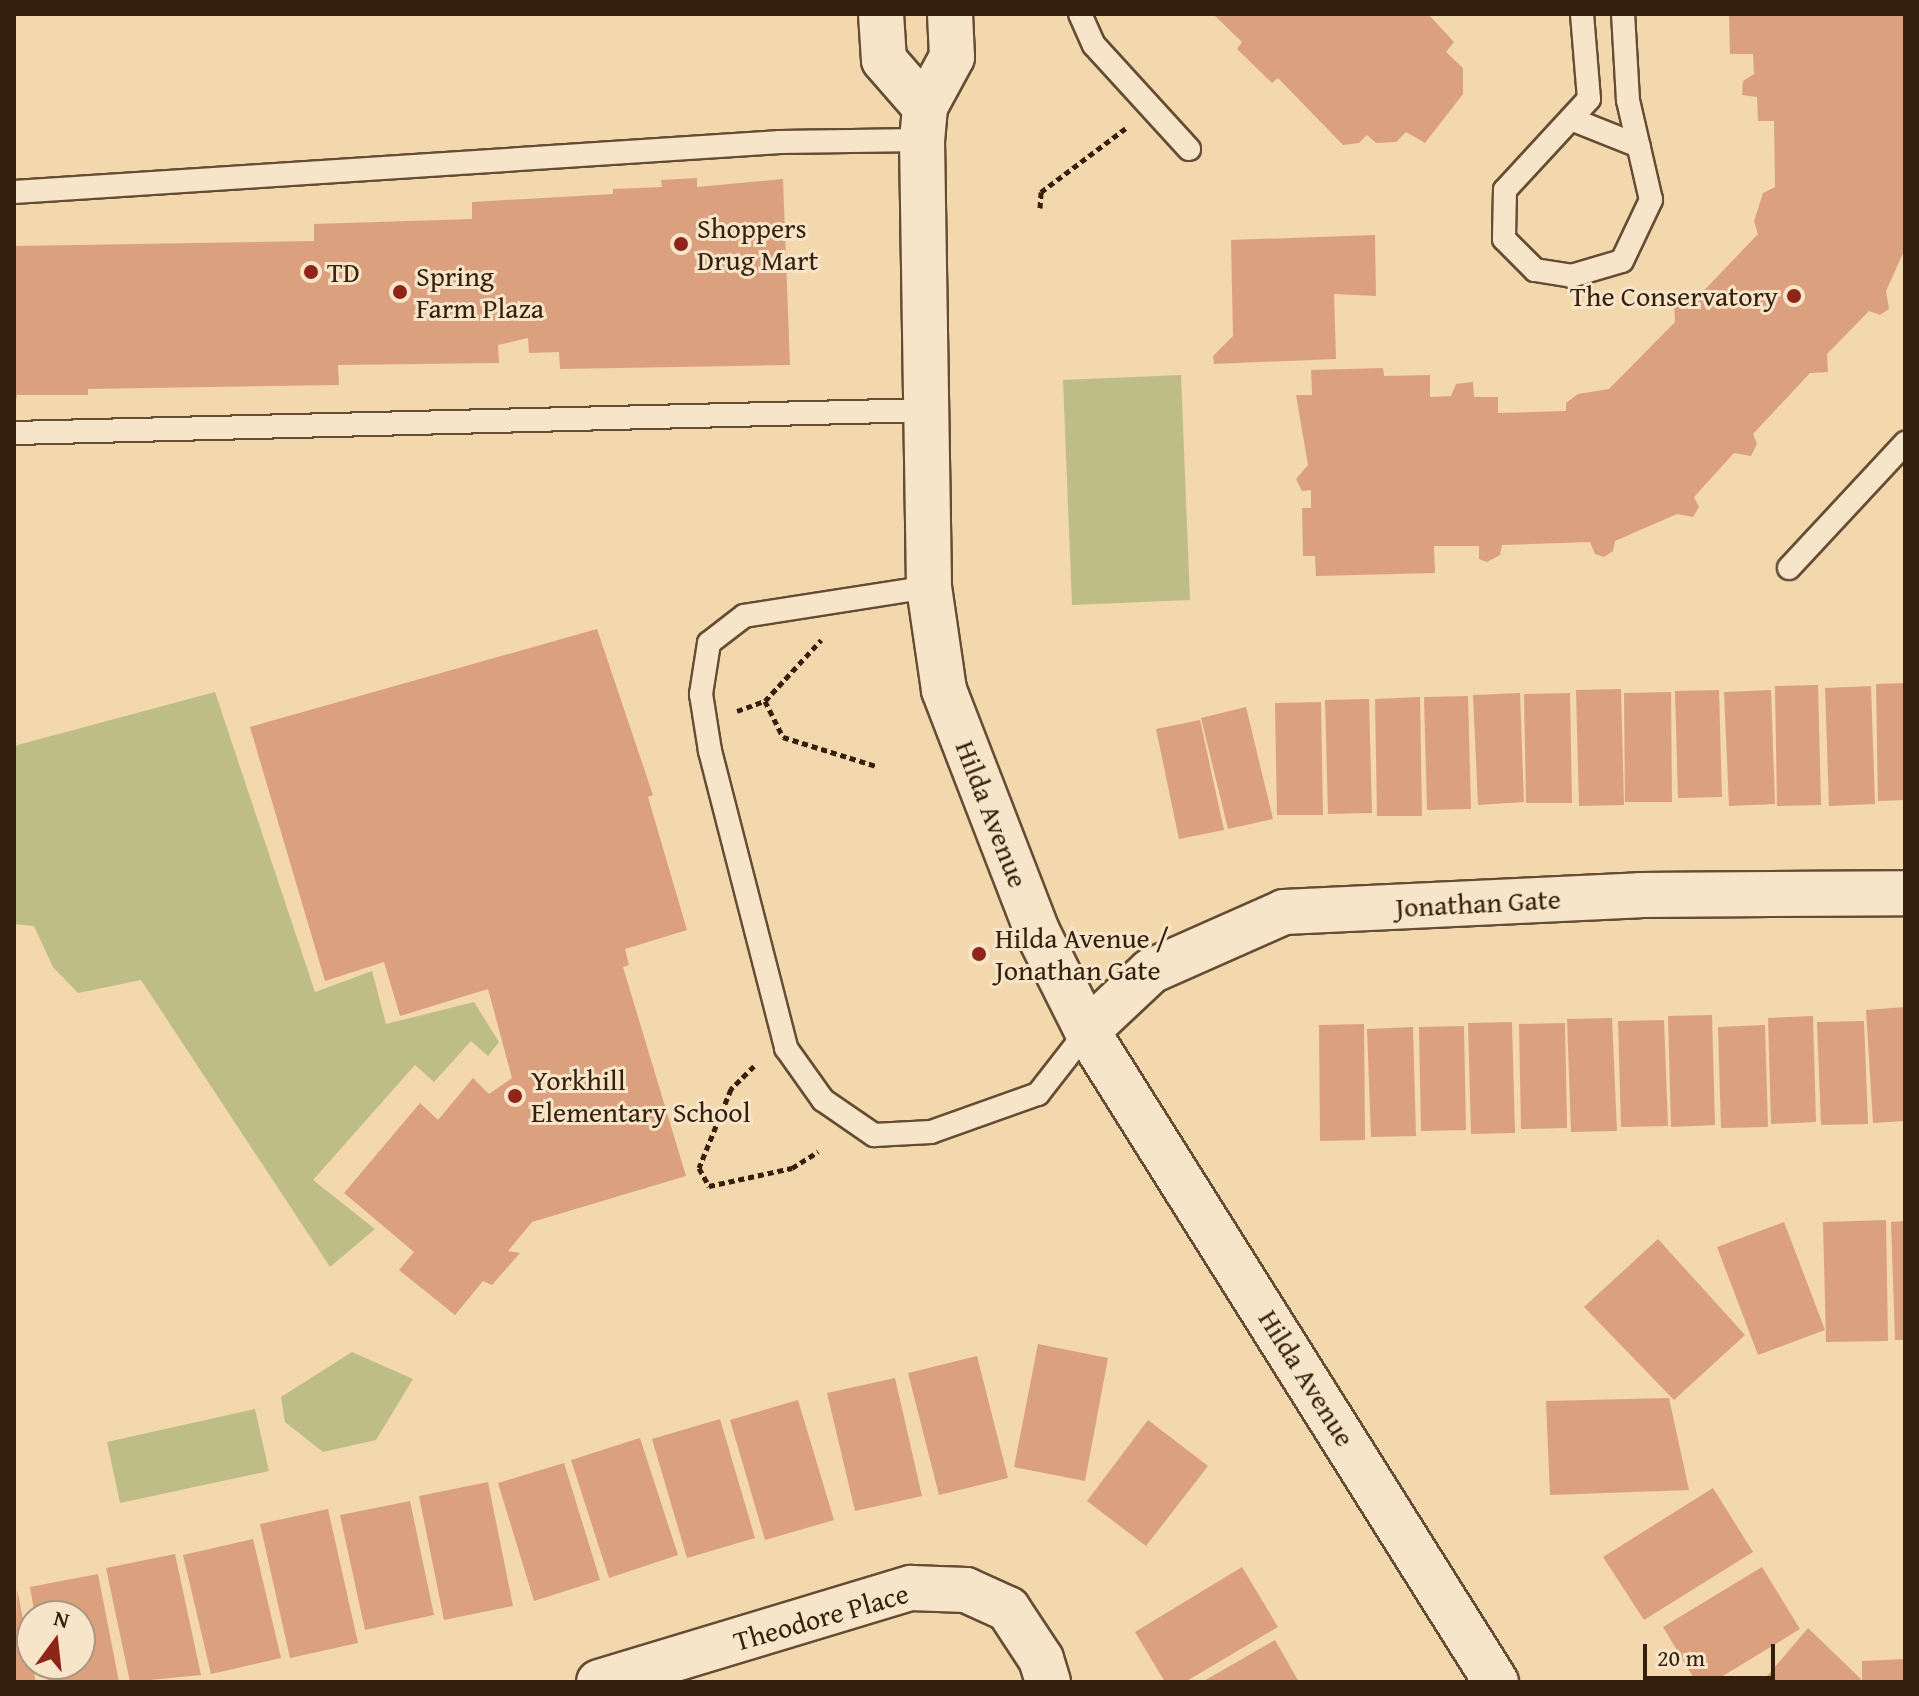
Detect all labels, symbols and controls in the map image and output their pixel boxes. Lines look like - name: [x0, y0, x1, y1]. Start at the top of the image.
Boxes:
- place label: Shoppers Drug Mart: [697, 211, 818, 277]
- marker: Shoppers Drug Mart: [672, 235, 690, 253]
- place label: TD: [327, 255, 360, 289]
- place label: Spring Farm Plaza: [416, 259, 544, 325]
- marker: TD: [302, 263, 320, 281]
- place label: The Conservatory: [1570, 279, 1778, 313]
- marker: Spring Farm Plaza: [391, 283, 409, 301]
- marker: The Conservatory: [1785, 287, 1803, 305]
- street label: Hilda Avenue: [949, 736, 1035, 892]
- street label: Jonathan Gate: [1394, 882, 1562, 924]
- place label: Hilda Avenue / Jonathan Gate: [995, 921, 1169, 987]
- marker: Hilda Avenue / Jonathan Gate: [970, 945, 988, 963]
- place label: Yorkhill Elementary School: [531, 1063, 750, 1129]
- marker: Yorkhill Elementary School: [506, 1087, 524, 1105]
- street label: Hilda Avenue: [1252, 1304, 1362, 1452]
- street label: Theodore Place: [730, 1576, 912, 1658]
- north arrow: [16, 1600, 96, 1680]
- text: N: [50, 1601, 73, 1636]
- scale bar: [1647, 1628, 1779, 1678]
- text: 20 m: [1657, 1640, 1705, 1675]

